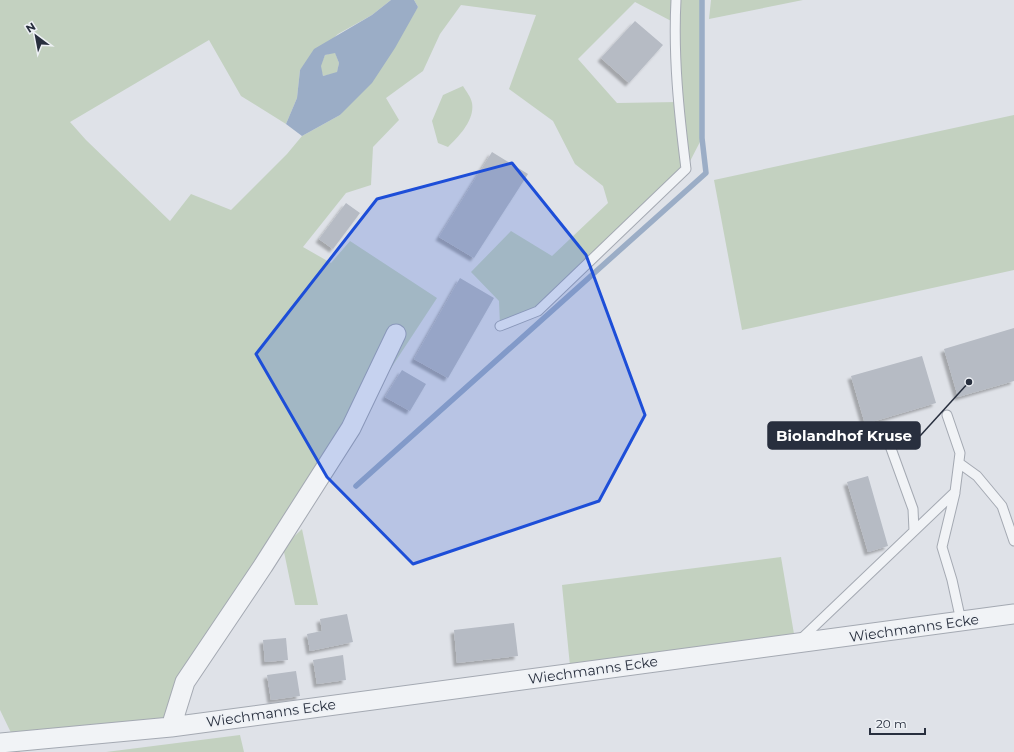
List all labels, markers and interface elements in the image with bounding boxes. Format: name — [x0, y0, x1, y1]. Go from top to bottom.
north arrow — [16, 16, 56, 56]
text: N — [23, 19, 38, 36]
callout: Biolandhof Kruse — [768, 422, 920, 449]
text: Biolandhof Kruse — [776, 426, 912, 445]
street label: Wiechmanns Ecke — [848, 610, 980, 646]
street label: Wiechmanns Ecke — [527, 652, 659, 688]
street label: Wiechmanns Ecke — [205, 695, 337, 731]
scale bar — [870, 710, 925, 736]
text: 20 m — [876, 716, 907, 731]

